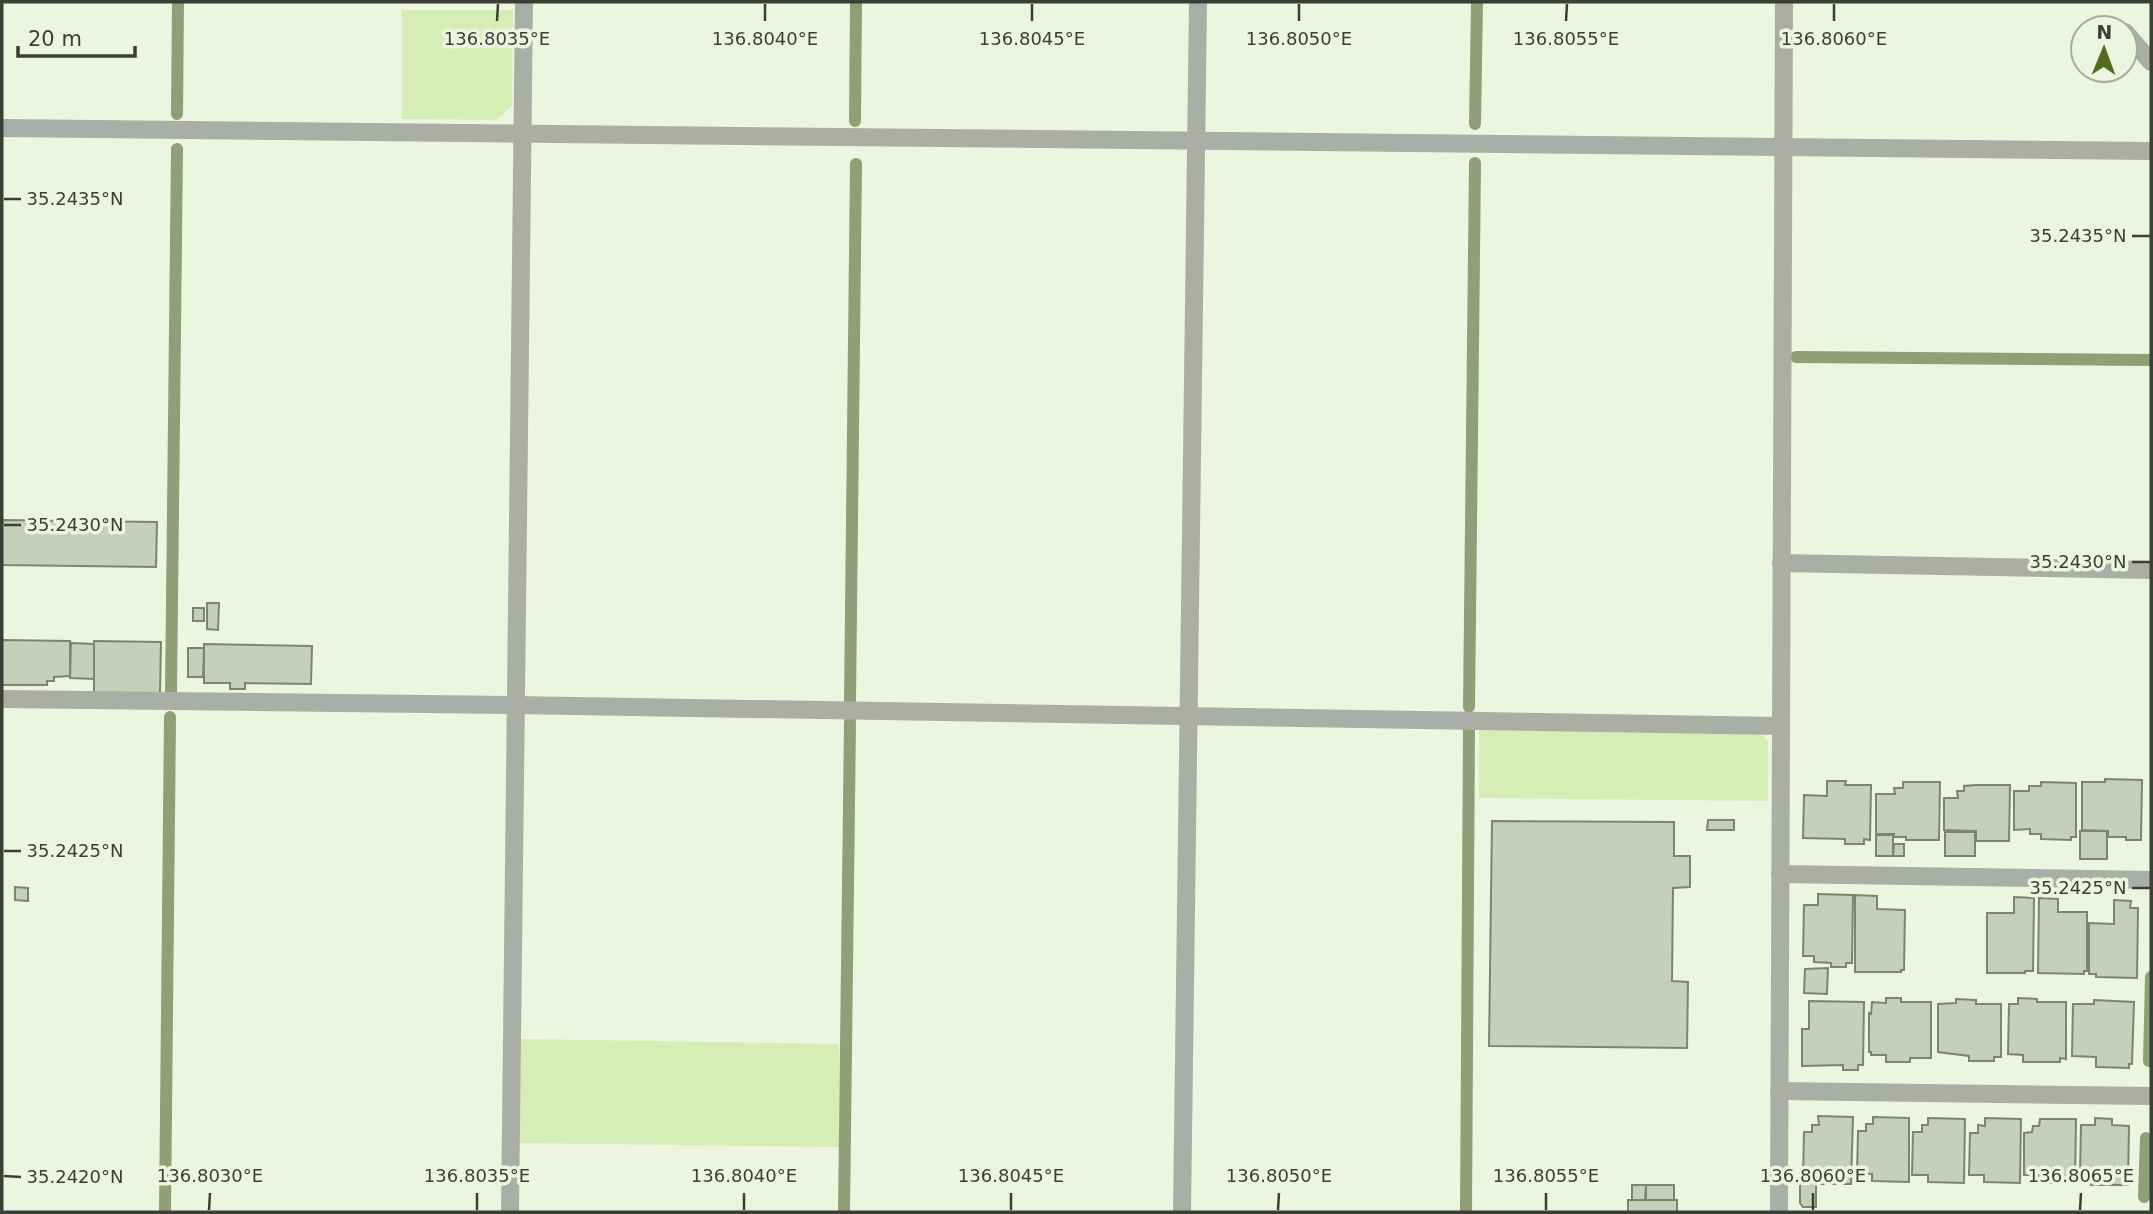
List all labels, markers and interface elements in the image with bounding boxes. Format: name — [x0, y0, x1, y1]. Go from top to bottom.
scale bar — [18, 14, 135, 58]
north arrow — [2069, 14, 2139, 84]
text: N — [2096, 21, 2112, 43]
text: 20 m — [28, 27, 82, 51]
text: 136.8035°E — [444, 28, 550, 49]
text: 136.8040°E — [712, 28, 818, 49]
text: 136.8045°E — [979, 28, 1085, 49]
text: 136.8050°E — [1246, 28, 1352, 49]
text: 136.8055°E — [1513, 28, 1619, 49]
text: 136.8060°E — [1781, 28, 1887, 49]
text: 35.2435°N — [27, 188, 123, 209]
text: 35.2435°N — [2030, 225, 2126, 246]
text: 35.2430°N — [27, 514, 123, 535]
text: 35.2430°N — [2030, 551, 2126, 572]
text: 35.2425°N — [27, 840, 123, 861]
text: 35.2425°N — [2030, 877, 2126, 898]
text: 136.8030°E — [157, 1165, 263, 1186]
text: 136.8035°E — [424, 1165, 530, 1186]
text: 136.8040°E — [691, 1165, 797, 1186]
text: 136.8045°E — [958, 1165, 1064, 1186]
text: 136.8050°E — [1226, 1165, 1332, 1186]
text: 136.8055°E — [1493, 1165, 1599, 1186]
text: 136.8060°E — [1760, 1165, 1866, 1186]
text: 136.8065°E — [2028, 1165, 2134, 1186]
text: 35.2420°N — [27, 1166, 123, 1187]

